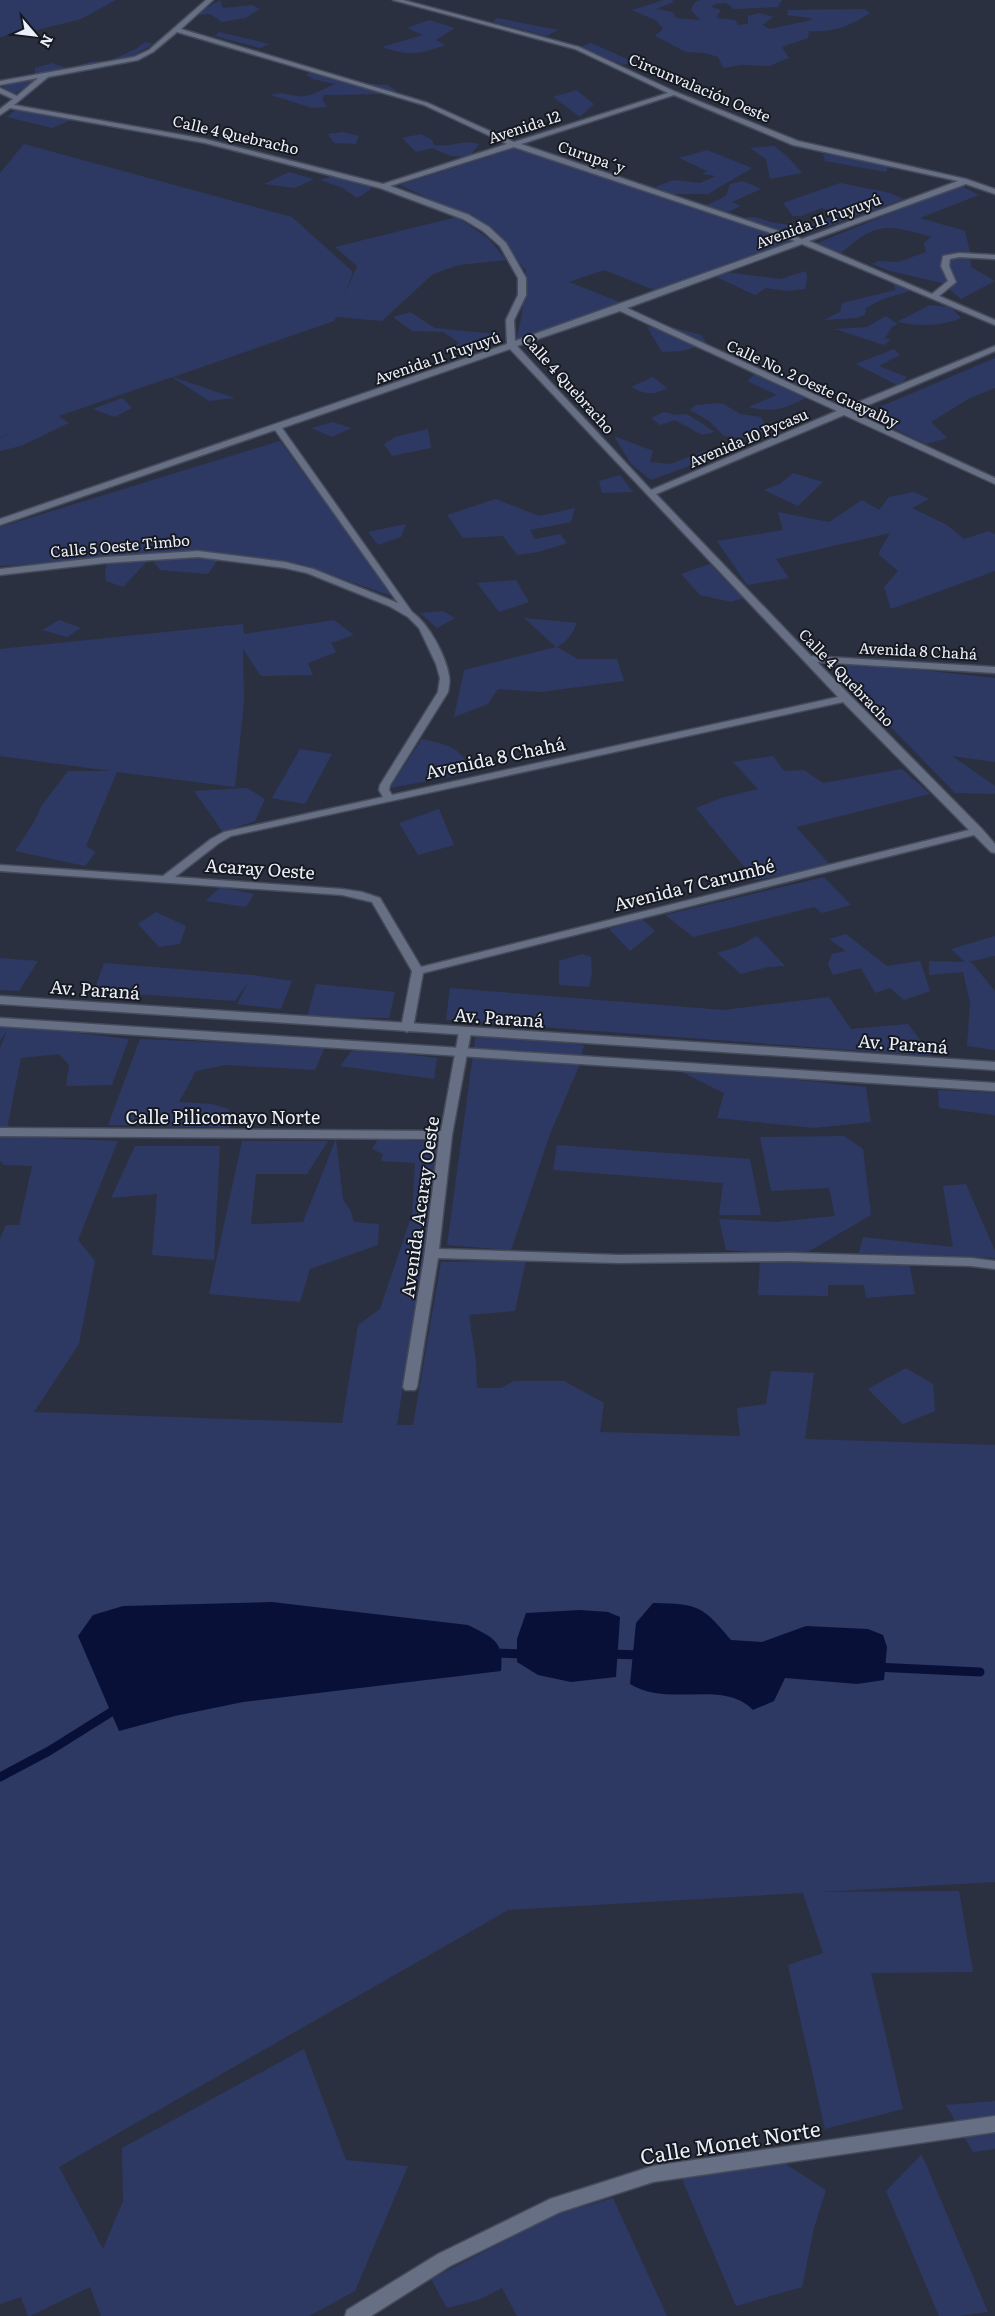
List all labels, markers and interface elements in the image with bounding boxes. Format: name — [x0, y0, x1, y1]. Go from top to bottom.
north arrow — [10, 10, 60, 60]
text: N — [36, 32, 59, 52]
street label: Circunvalación Oeste — [626, 47, 775, 127]
street label: Avenida 12 — [485, 103, 563, 148]
street label: Calle 4 Quebracho — [171, 108, 301, 160]
street label: Curupa´y — [555, 134, 629, 178]
street label: Avenida 11 Tuyuyú — [752, 186, 884, 253]
street label: Avenida 11 Tuyuyú — [371, 324, 504, 389]
street label: Calle 4 Quebracho — [517, 327, 621, 439]
street label: Calle No. 2 Oeste Guayalby — [723, 333, 903, 433]
street label: Avenida 10 Pycasu — [685, 401, 812, 473]
street label: Calle 5 Oeste Timbo — [49, 527, 191, 563]
street label: Calle 4 Quebracho — [794, 623, 900, 731]
street label: Avenida 8 Chahá — [858, 635, 979, 665]
street label: Avenida 8 Chahá — [423, 729, 568, 785]
street label: Acaray Oeste — [204, 851, 316, 885]
street label: Avenida 7 Carumbé — [611, 851, 777, 917]
street label: Av. Paraná — [49, 972, 141, 1006]
street label: Av. Paraná — [453, 1000, 545, 1034]
street label: Av. Paraná — [857, 1026, 949, 1060]
street label: Calle Pilicomayo Norte — [126, 1103, 320, 1130]
street label: Avenida Acaray Oeste — [393, 1114, 445, 1300]
street label: Calle Monet Norte — [638, 2111, 823, 2171]

